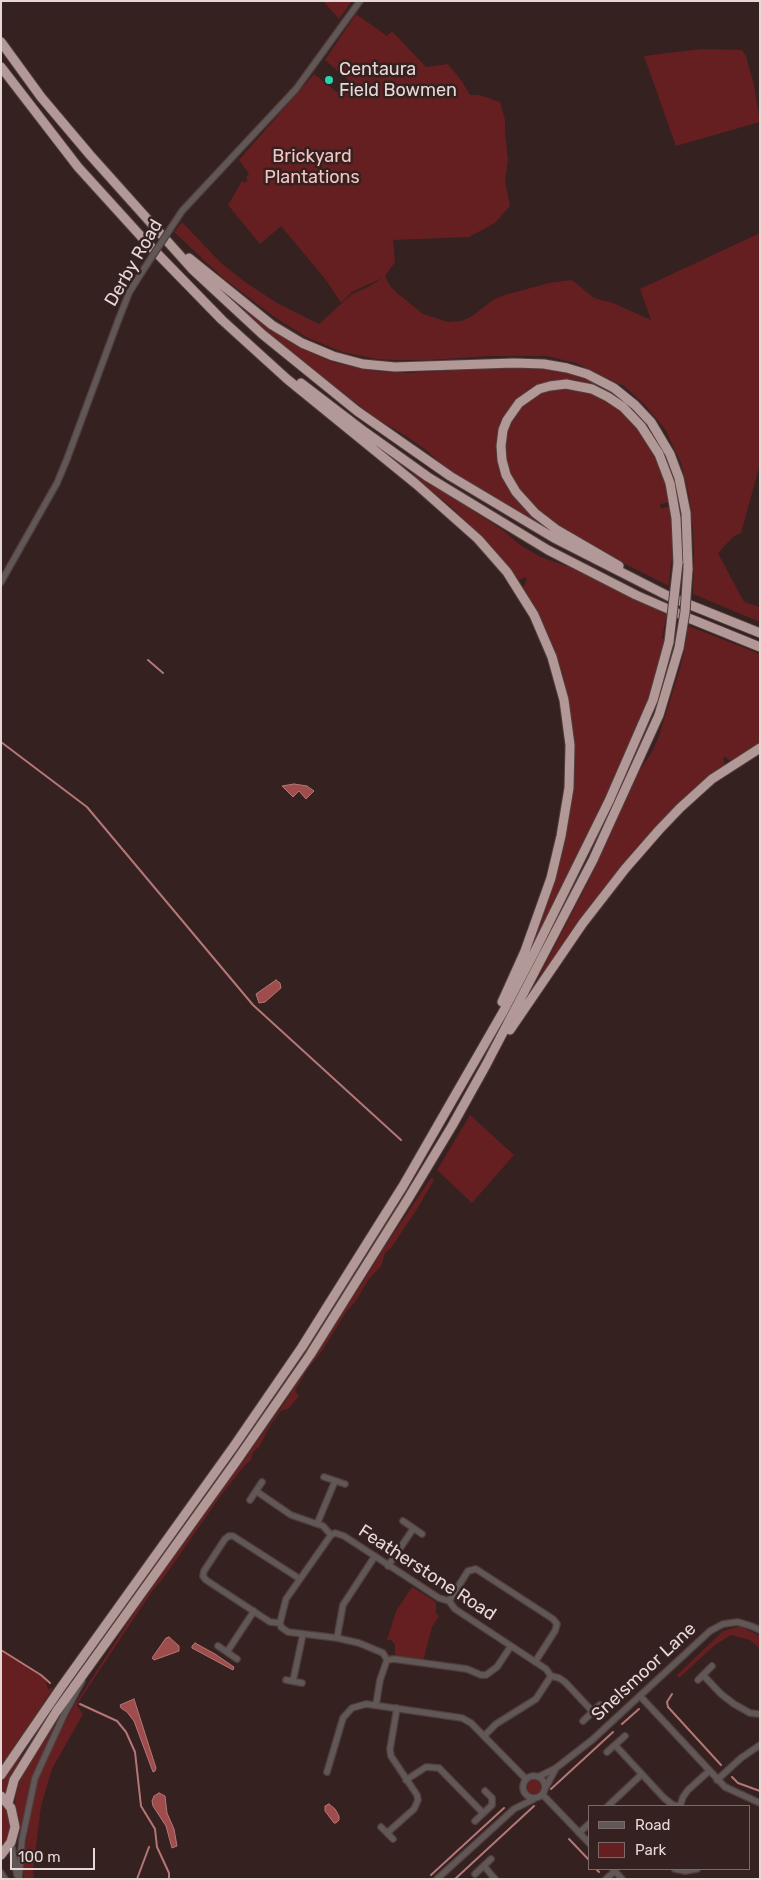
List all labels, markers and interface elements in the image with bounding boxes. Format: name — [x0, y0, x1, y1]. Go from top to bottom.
place label: Centaura Field Bowmen — [339, 59, 457, 102]
marker: Centaura Field Bowmen — [323, 74, 335, 86]
park label: Brickyard Plantations — [264, 146, 360, 188]
street label: Derby Road — [100, 216, 168, 310]
street label: Featherstone Road — [354, 1520, 500, 1626]
street label: Snelsmoor Lane — [587, 1618, 701, 1726]
legend — [588, 1805, 751, 1870]
text: Road — [635, 1816, 671, 1834]
scale bar — [12, 1838, 98, 1870]
text: Park — [635, 1841, 666, 1859]
text: 100 m — [18, 1848, 60, 1866]

